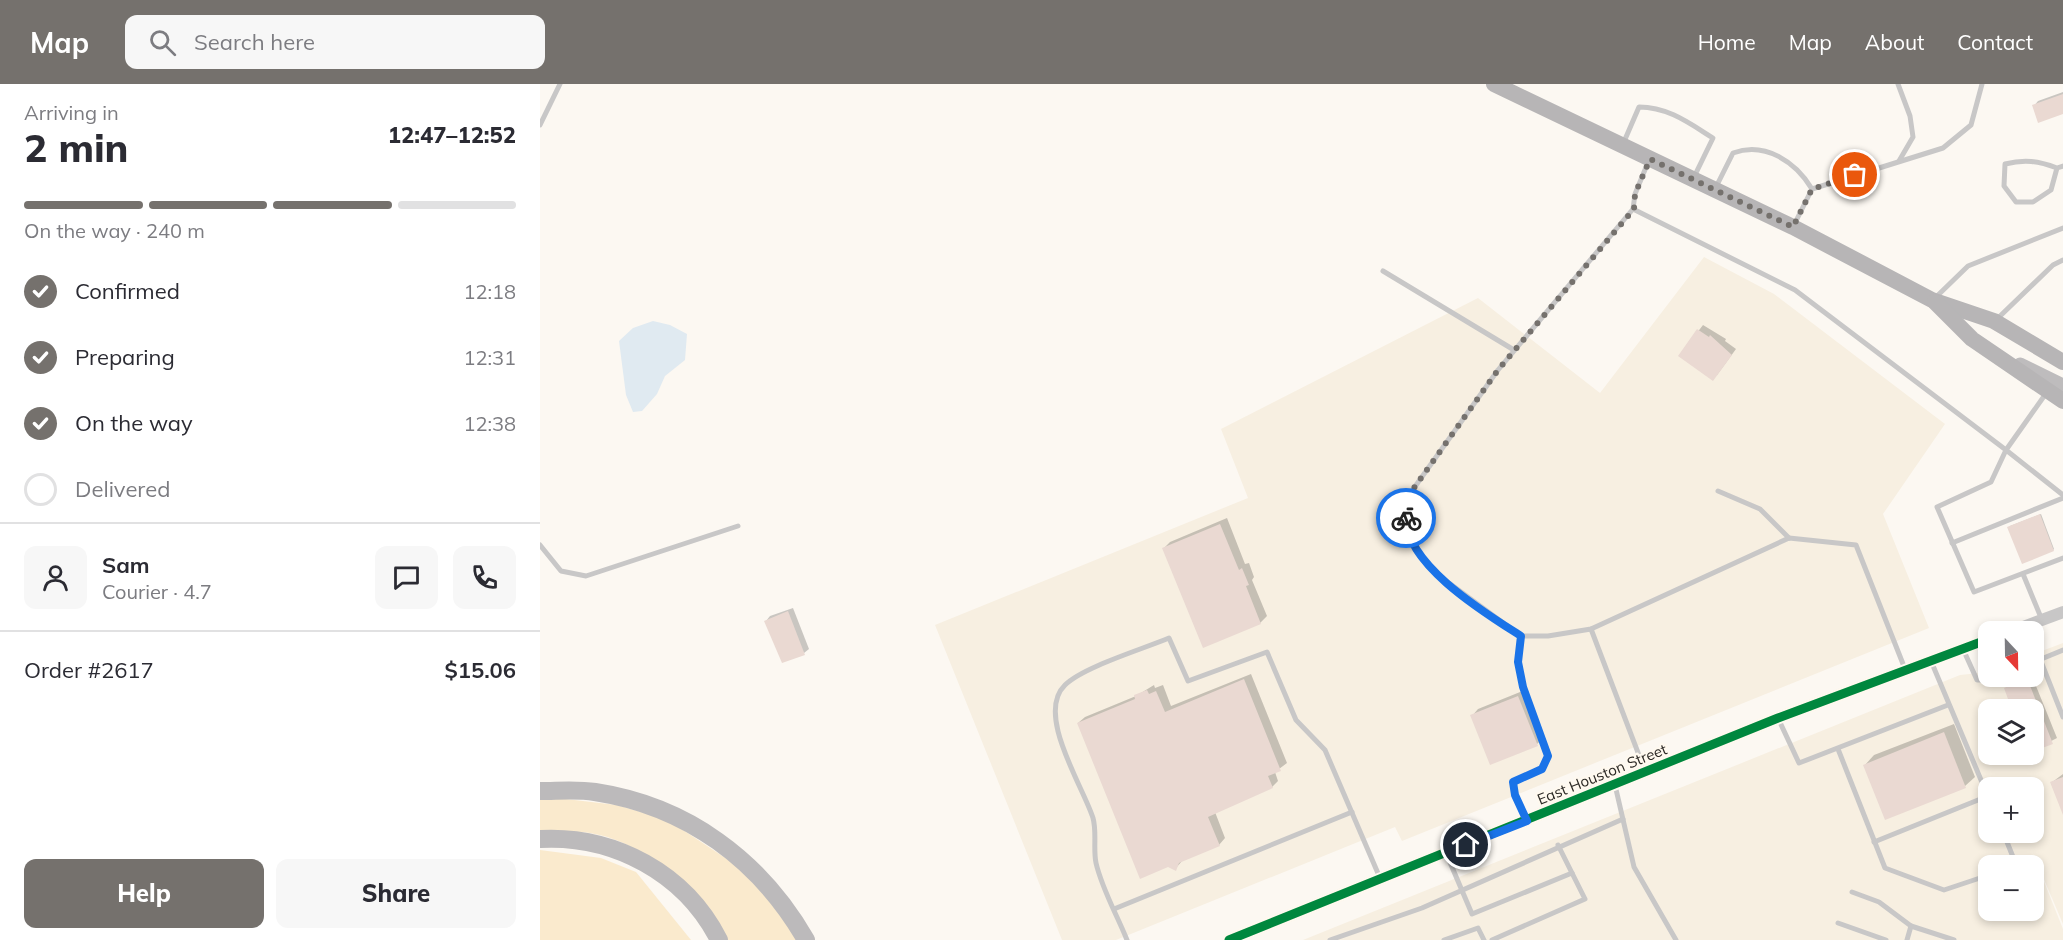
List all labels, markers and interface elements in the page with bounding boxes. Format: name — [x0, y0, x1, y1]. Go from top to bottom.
search box — [125, 15, 545, 69]
text: Map — [30, 25, 89, 60]
icon: search — [146, 26, 179, 59]
text: Search here — [194, 28, 315, 56]
text: Home — [1698, 29, 1756, 55]
text: Map — [1789, 29, 1832, 55]
text: About — [1865, 29, 1924, 55]
text: Contact — [1957, 29, 2033, 55]
text: Arriving in — [24, 100, 119, 125]
text: 12:47–12:52 — [388, 121, 516, 149]
text: 2 min — [24, 123, 129, 172]
pin — [1829, 149, 1880, 200]
icon: bag — [1838, 158, 1871, 191]
text: On the way · 240 m — [24, 218, 205, 243]
icon: check — [24, 275, 57, 308]
text: Confirmed — [75, 277, 180, 305]
text: 12:18 — [463, 279, 516, 304]
icon: check — [24, 341, 57, 374]
text: Preparing — [75, 343, 175, 371]
text: 12:31 — [463, 345, 516, 370]
icon: check — [24, 407, 57, 440]
text: On the way — [75, 409, 193, 437]
text: 12:38 — [463, 411, 516, 436]
text: Delivered — [75, 475, 170, 503]
courier — [1376, 488, 1436, 548]
icon: bike — [1390, 502, 1423, 535]
button: person — [24, 546, 87, 609]
button: chat — [375, 546, 438, 609]
button: phone — [453, 546, 516, 609]
text: Sam — [102, 551, 150, 579]
text: Courier · 4.7 — [102, 579, 212, 604]
north arrow — [1978, 621, 2044, 687]
map controls — [1978, 621, 2044, 921]
text: Order #2617 — [24, 656, 154, 684]
text: $15.06 — [445, 656, 516, 684]
button: layers — [1978, 699, 2044, 765]
street label: East Houston Street — [1534, 739, 1670, 809]
button: + — [1978, 777, 2044, 843]
pin — [1440, 819, 1491, 870]
icon: home — [1449, 828, 1482, 861]
button: − — [1978, 855, 2044, 921]
button: Help — [24, 859, 264, 928]
button: Share — [276, 859, 516, 928]

